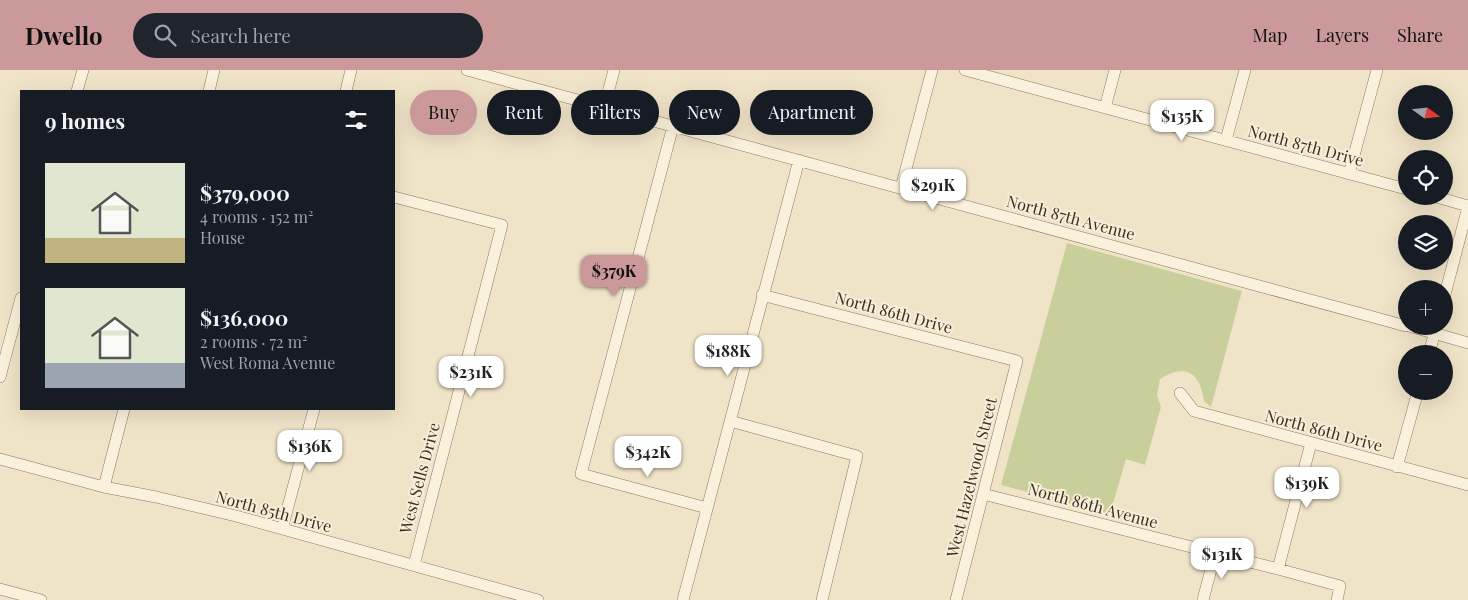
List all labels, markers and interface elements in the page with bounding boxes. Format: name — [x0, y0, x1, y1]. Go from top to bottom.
search box — [133, 13, 483, 58]
text: Dwello — [25, 19, 103, 51]
icon: search — [151, 21, 179, 49]
text: Search here — [191, 22, 291, 48]
text: Map — [1252, 23, 1287, 47]
text: Layers — [1315, 23, 1369, 47]
text: Share — [1397, 23, 1443, 47]
north arrow — [1398, 85, 1452, 140]
map controls — [1398, 85, 1453, 400]
chip: Buy — [410, 90, 477, 135]
chip: Rent — [487, 90, 561, 135]
chip: Filters — [571, 90, 659, 135]
chip: New — [669, 90, 740, 135]
chip: Apartment — [750, 90, 873, 135]
pin: $135K — [1147, 100, 1217, 142]
text: $135K — [1161, 105, 1203, 126]
text: 9 homes — [45, 106, 125, 134]
icon: filters — [342, 106, 370, 134]
street label: North 87th Drive — [1246, 119, 1366, 171]
button: locate — [1398, 150, 1453, 205]
pin: $291K — [898, 168, 968, 211]
text: $291K — [911, 174, 955, 195]
text: $379,000 — [200, 178, 290, 206]
icon: home — [85, 183, 145, 243]
street label: North 87th Avenue — [1004, 190, 1138, 244]
text: 4 rooms · 152 m² — [200, 206, 313, 227]
button: layers — [1398, 215, 1453, 270]
text: House — [200, 227, 245, 248]
pin: $379K — [579, 254, 649, 297]
text: $379K — [592, 260, 636, 281]
button: + — [1398, 280, 1453, 335]
street label: North 86th Drive — [833, 286, 955, 338]
text: $136,000 — [200, 303, 288, 331]
icon: home — [85, 308, 145, 368]
text: 2 rooms · 72 m² — [200, 331, 307, 352]
pin: $188K — [693, 334, 763, 377]
text: $188K — [706, 340, 750, 361]
button: − — [1398, 345, 1453, 400]
text: West Roma Avenue — [200, 352, 335, 373]
pin: $231K — [436, 356, 506, 398]
text: $231K — [450, 361, 492, 382]
street label: West Hazelwood Street — [941, 394, 1001, 560]
street label: North 86th Drive — [1263, 404, 1385, 456]
street label: West Sells Drive — [394, 420, 444, 537]
pin: $136K — [275, 430, 345, 472]
text: $136K — [288, 435, 332, 456]
pin: $342K — [613, 436, 683, 478]
text: $342K — [625, 441, 671, 462]
pin: $139K — [1272, 466, 1342, 509]
text: $139K — [1285, 472, 1329, 493]
street label: North 86th Avenue — [1026, 478, 1160, 532]
street label: North 85th Drive — [214, 485, 334, 537]
pin: $131K — [1187, 538, 1257, 580]
text: $131K — [1202, 543, 1242, 564]

